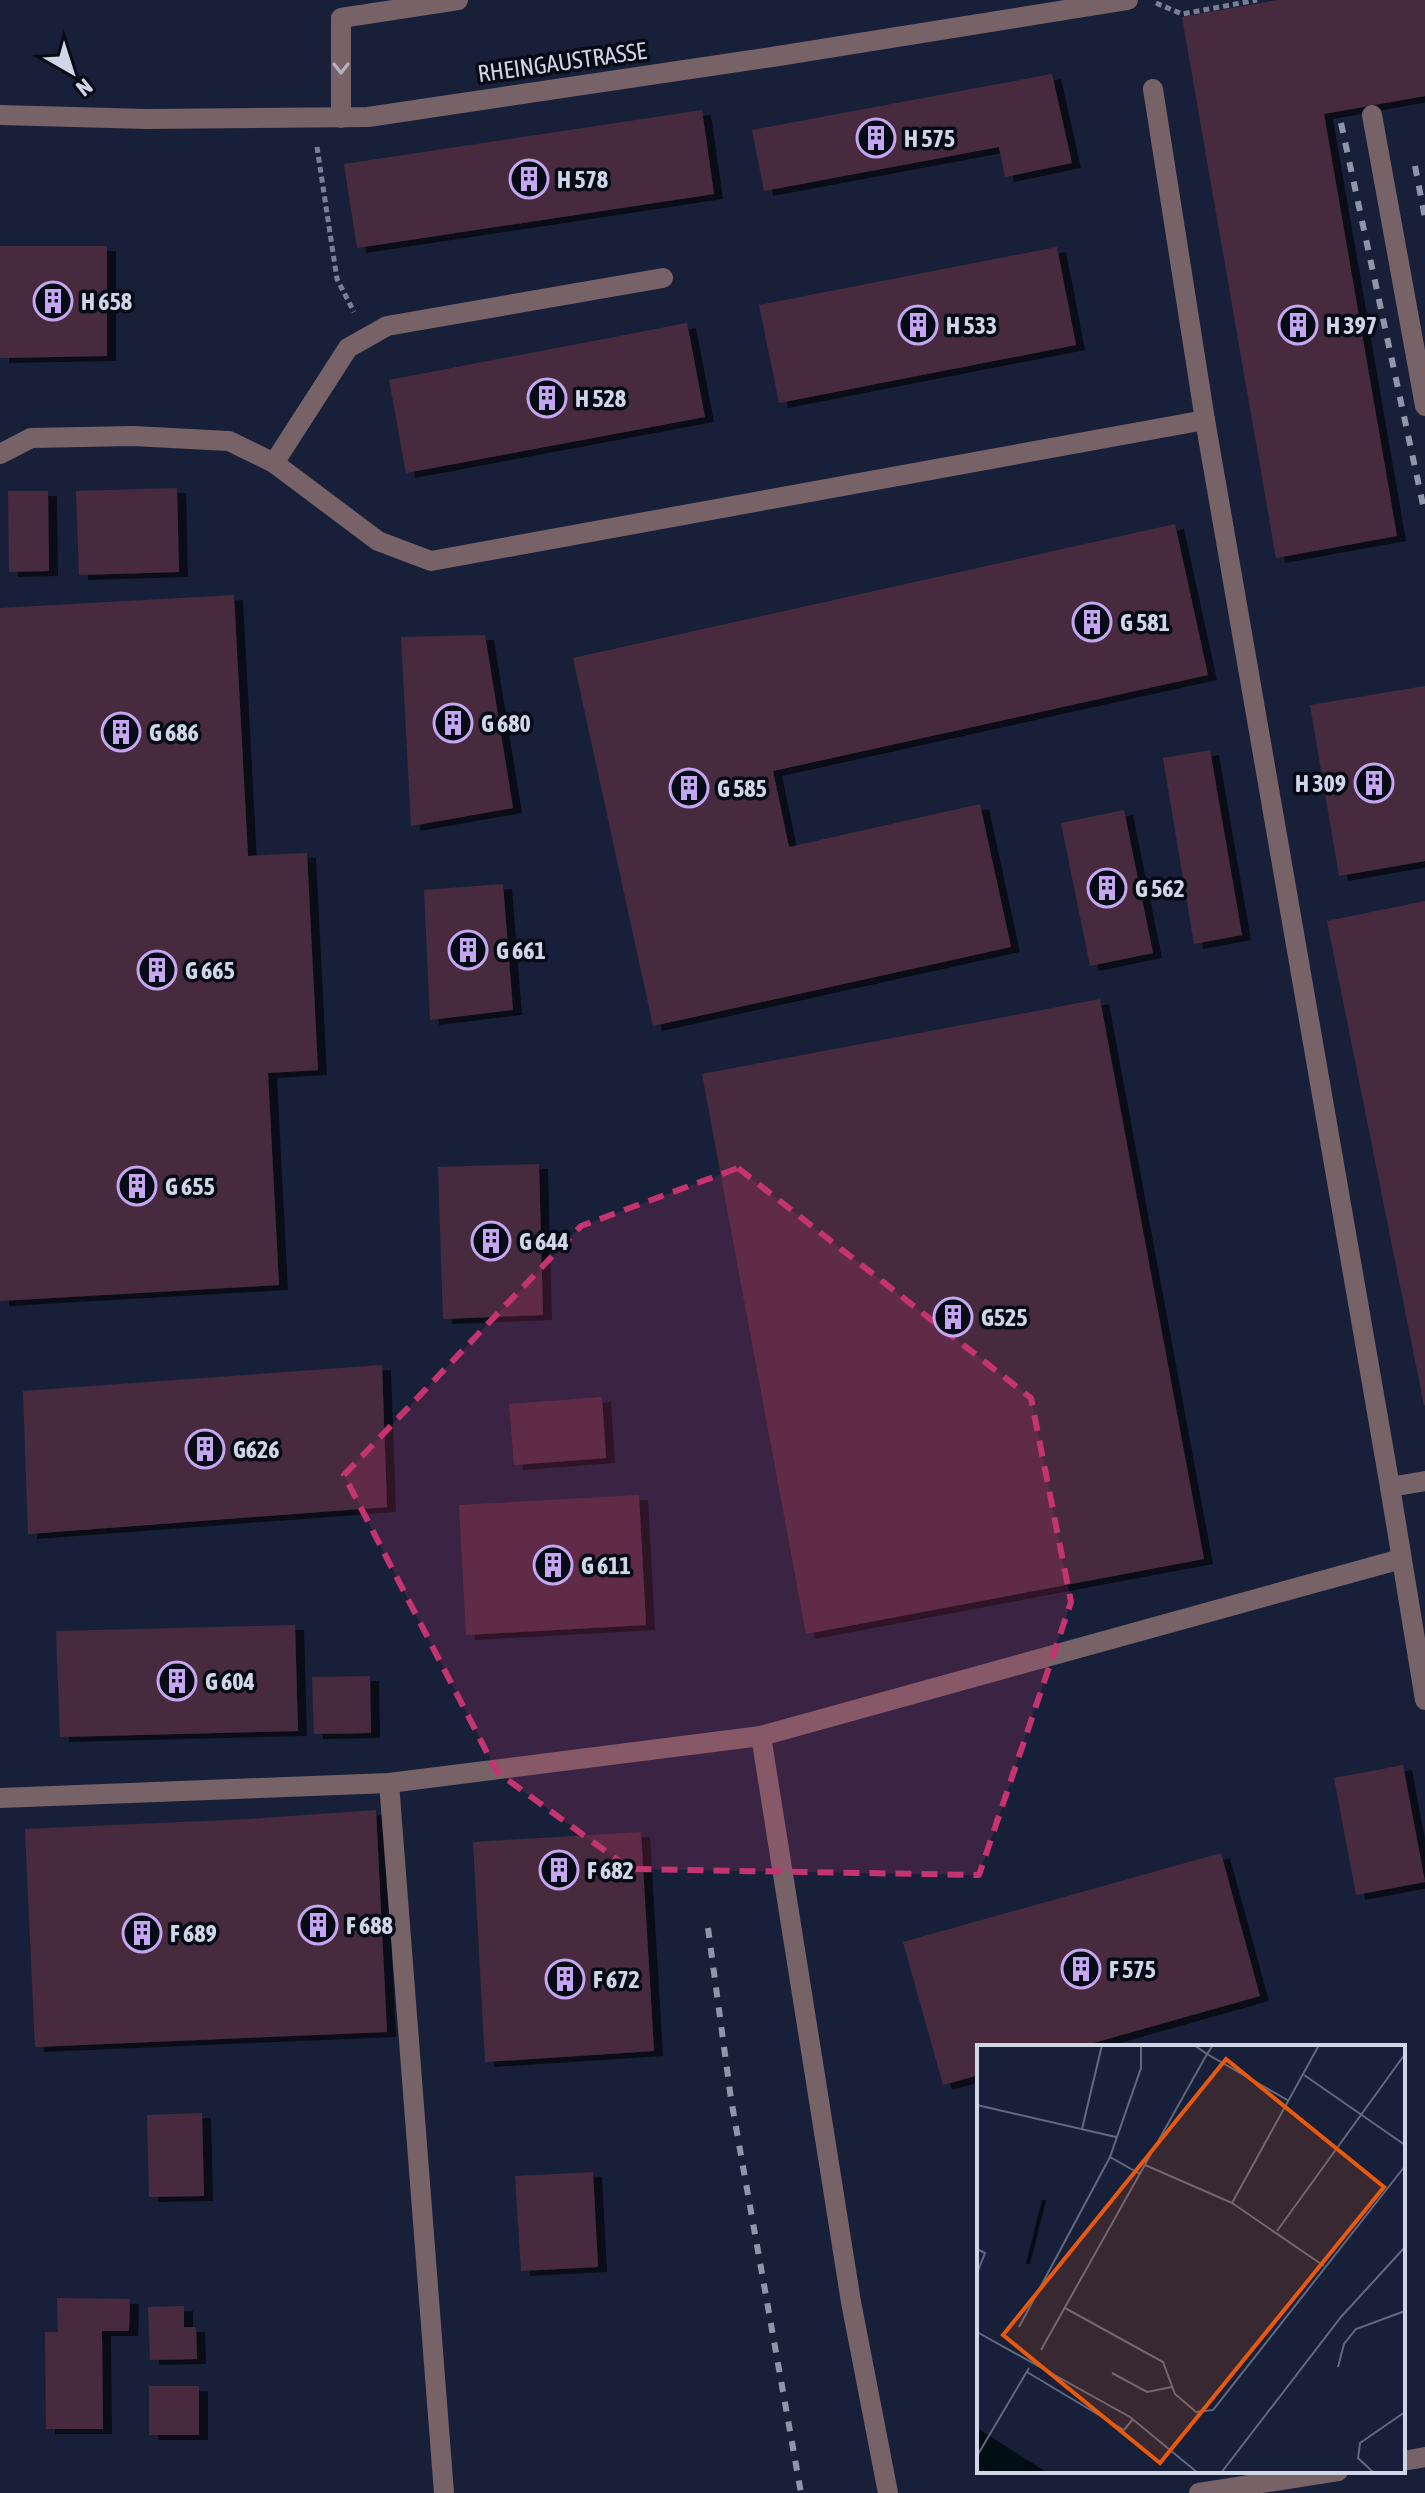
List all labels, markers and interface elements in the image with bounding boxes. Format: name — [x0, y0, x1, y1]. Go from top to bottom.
north arrow — [32, 32, 112, 112]
street label: RHEINGAUSTRASSE — [476, 37, 648, 87]
one-way arrow — [332, 62, 350, 75]
text: N — [71, 73, 98, 102]
building icon: H 575 — [855, 117, 897, 159]
place label: H 575 — [904, 125, 955, 152]
building icon: H 578 — [508, 158, 550, 200]
place label: H 578 — [557, 166, 608, 193]
building icon: H 658 — [32, 280, 74, 322]
place label: H 658 — [81, 288, 132, 315]
building icon: H 533 — [897, 304, 939, 346]
building icon: H 397 — [1277, 304, 1319, 346]
place label: H 533 — [946, 312, 997, 339]
place label: H 397 — [1326, 312, 1377, 339]
building icon: H 528 — [526, 377, 568, 419]
place label: H 528 — [575, 385, 626, 412]
building icon: G 581 — [1071, 601, 1113, 643]
place label: G 581 — [1120, 609, 1170, 636]
building icon: G 680 — [432, 702, 474, 744]
place label: G 680 — [481, 710, 531, 737]
building icon: G 686 — [100, 711, 142, 753]
place label: G 686 — [149, 719, 199, 746]
building icon: H 309 — [1353, 762, 1395, 804]
building icon: G 585 — [668, 767, 710, 809]
place label: H 309 — [1295, 770, 1346, 797]
place label: G 585 — [717, 775, 767, 802]
building icon: G 562 — [1086, 867, 1128, 909]
place label: G 562 — [1135, 875, 1185, 902]
building icon: G 661 — [447, 929, 489, 971]
place label: G 661 — [496, 937, 546, 964]
building icon: G 665 — [136, 949, 178, 991]
place label: G 665 — [185, 957, 235, 984]
building icon: G 655 — [116, 1165, 158, 1207]
place label: G 655 — [165, 1173, 215, 1200]
building icon: G 644 — [470, 1220, 512, 1262]
place label: G 644 — [519, 1228, 569, 1255]
building icon: G525 — [932, 1296, 974, 1338]
place label: G525 — [981, 1304, 1028, 1331]
building icon: G626 — [184, 1428, 226, 1470]
place label: G626 — [233, 1436, 280, 1463]
building icon: G 611 — [532, 1544, 574, 1586]
place label: G 611 — [581, 1552, 631, 1579]
building icon: G 604 — [156, 1660, 198, 1702]
place label: G 604 — [205, 1668, 255, 1695]
building icon: F 682 — [538, 1849, 580, 1891]
place label: F 682 — [587, 1857, 634, 1884]
building icon: F 688 — [297, 1904, 339, 1946]
building icon: F 689 — [121, 1912, 163, 1954]
place label: F 688 — [346, 1912, 393, 1939]
place label: F 689 — [170, 1920, 217, 1947]
building icon: F 575 — [1060, 1948, 1102, 1990]
place label: F 575 — [1109, 1956, 1156, 1983]
building icon: F 672 — [544, 1958, 586, 2000]
place label: F 672 — [593, 1966, 640, 1993]
inset map — [977, 2045, 1405, 2473]

